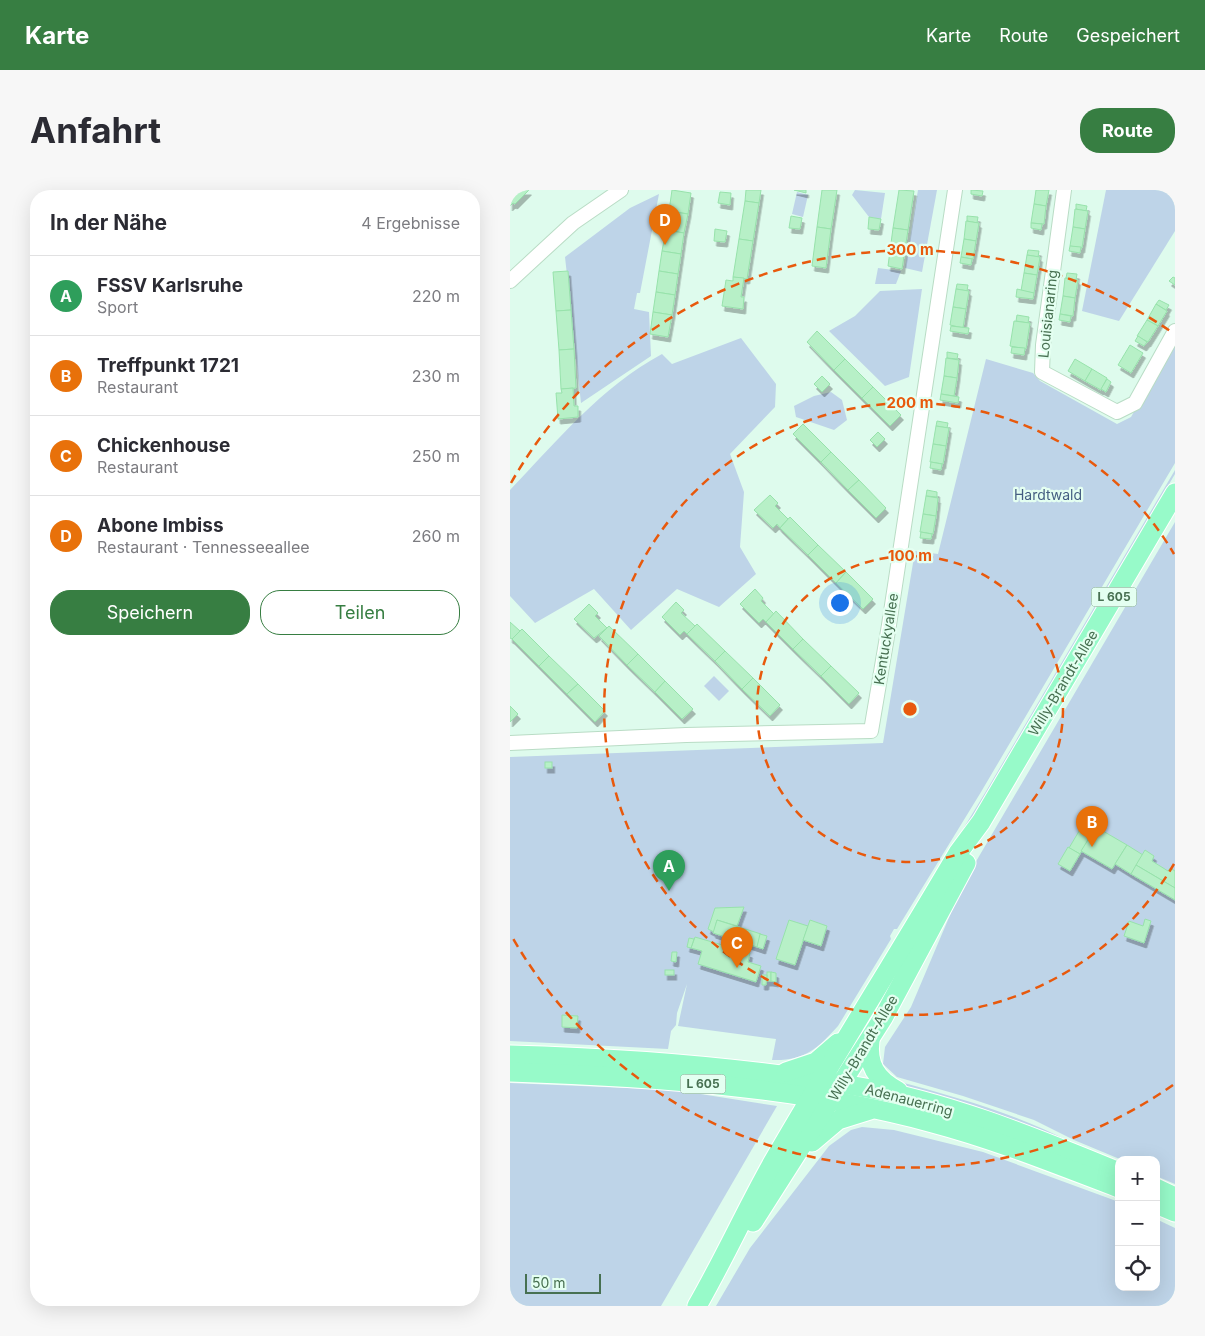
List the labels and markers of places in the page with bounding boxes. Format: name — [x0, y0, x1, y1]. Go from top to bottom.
pin: D — [649, 204, 681, 245]
centre of rings — [901, 700, 919, 718]
pin: B — [1076, 806, 1108, 847]
pin: A — [653, 850, 685, 891]
pin: C — [721, 927, 753, 968]

